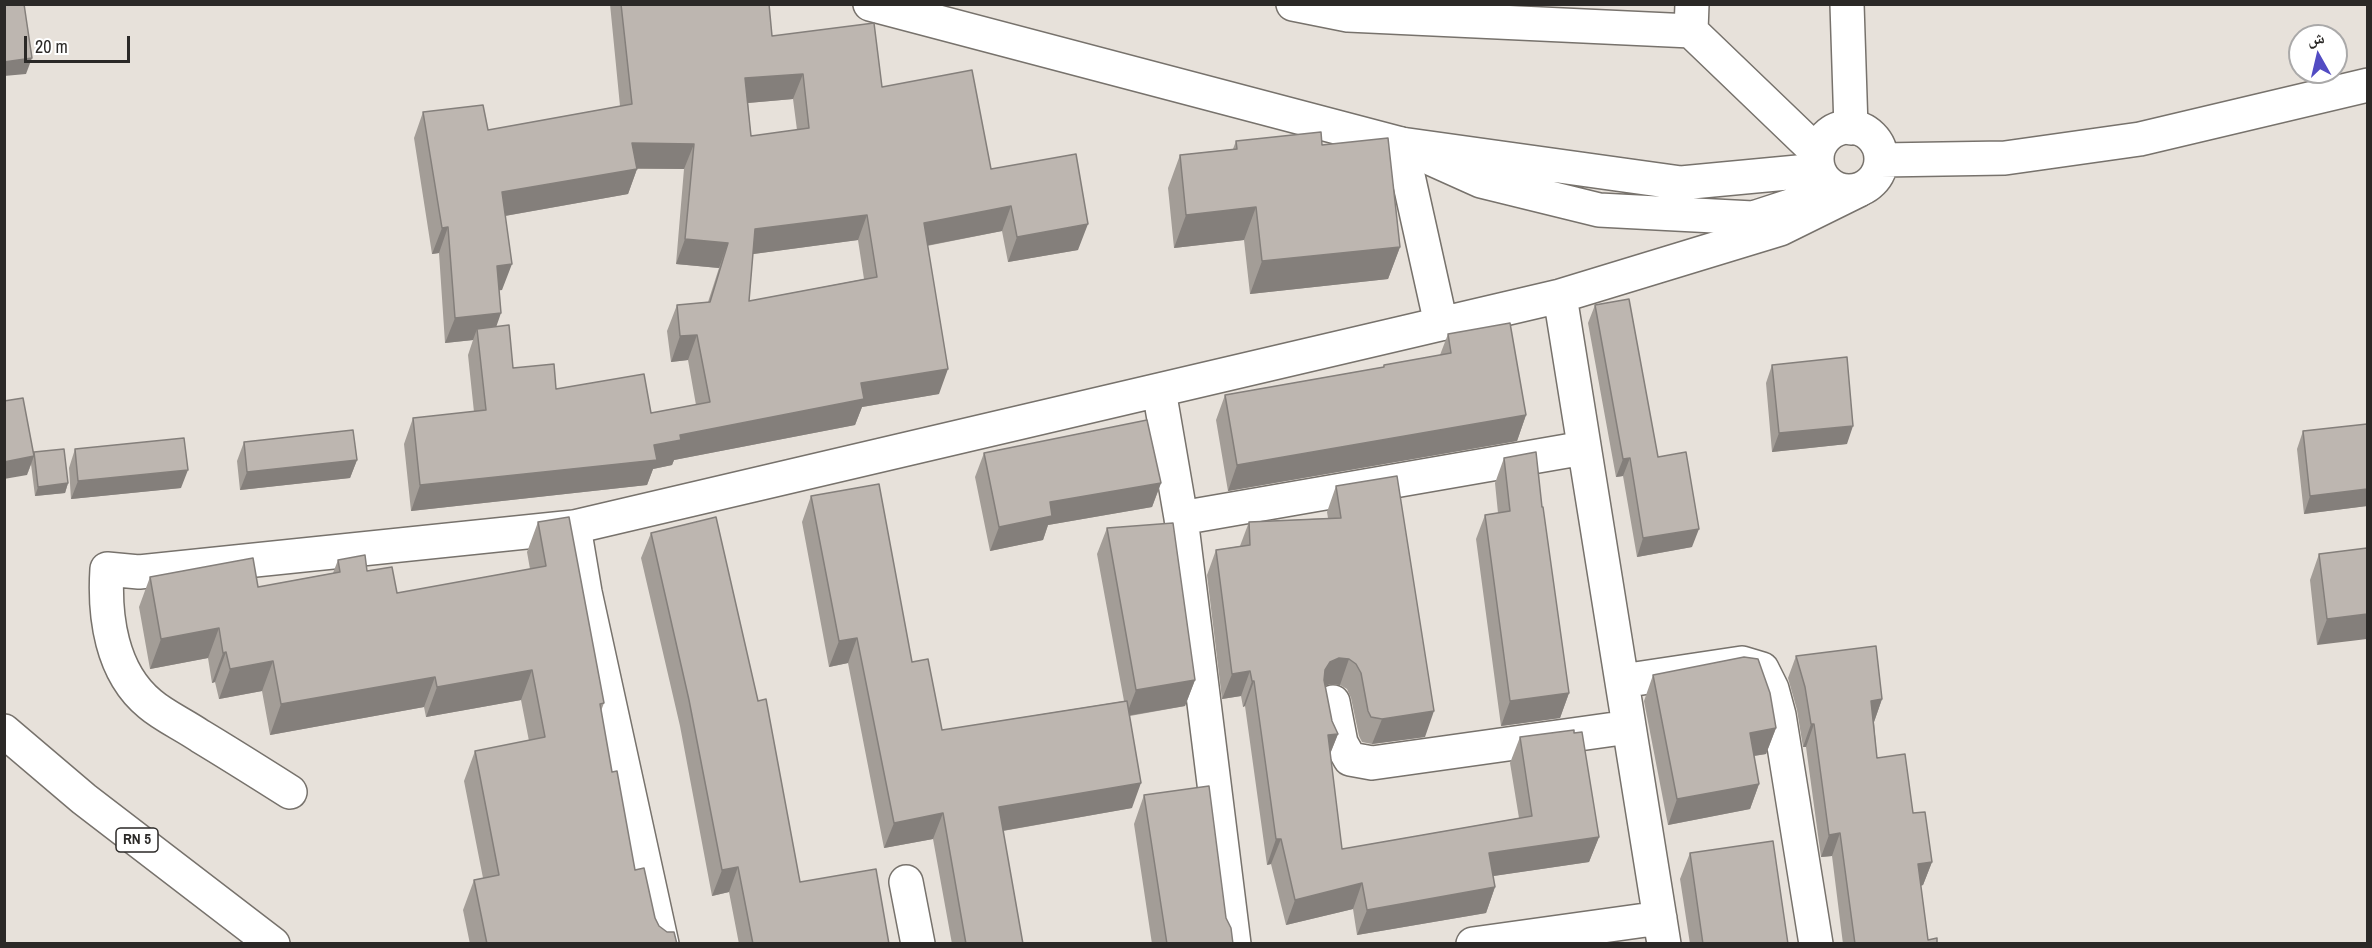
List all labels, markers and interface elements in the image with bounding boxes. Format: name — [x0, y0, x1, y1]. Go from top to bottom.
scale bar — [27, 24, 134, 62]
north arrow — [2288, 24, 2348, 84]
text: ش — [2306, 26, 2326, 50]
text: 20 m — [35, 34, 68, 59]
road number: RN 5 — [116, 828, 158, 852]

